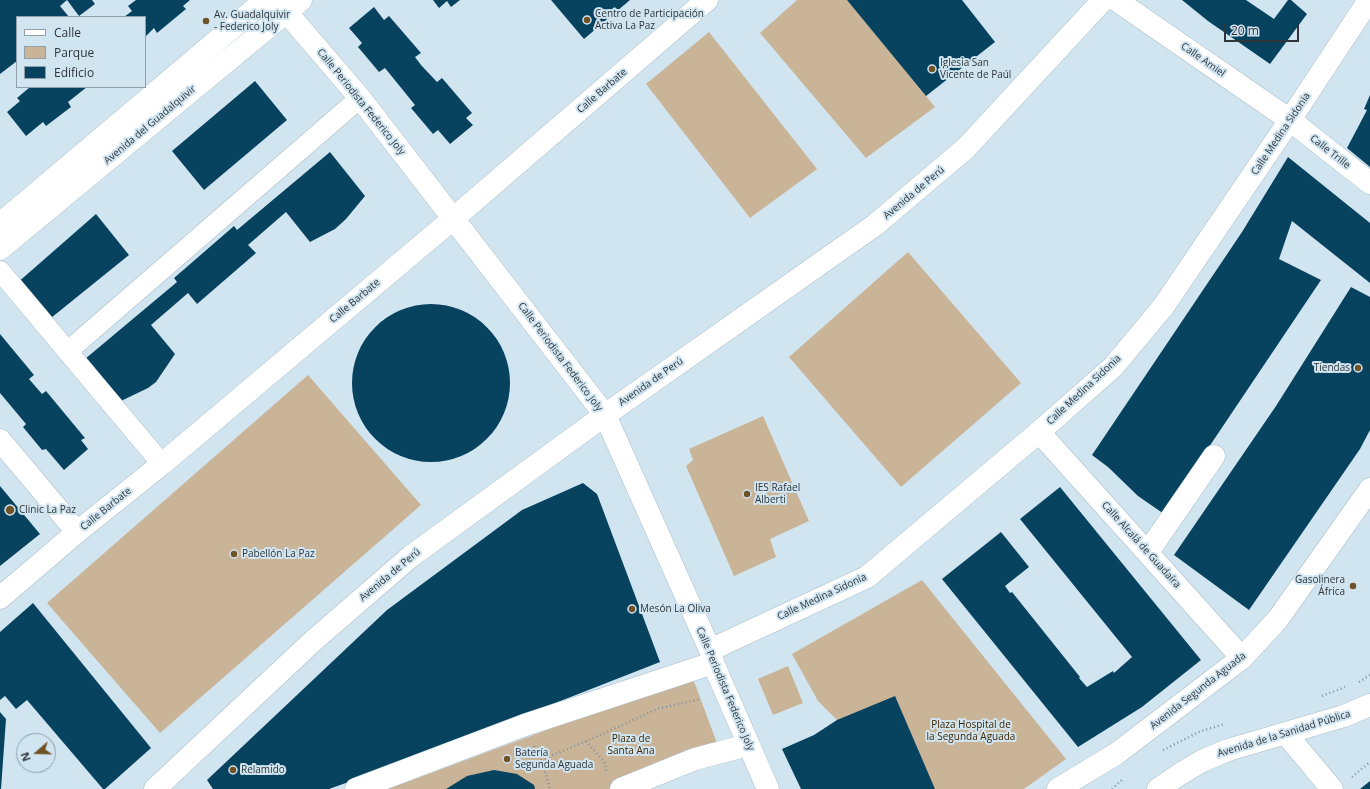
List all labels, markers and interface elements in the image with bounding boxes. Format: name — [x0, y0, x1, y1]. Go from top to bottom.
place label: Centro de Participación Activa La Paz — [595, 8, 704, 32]
place label: Av. Guadalquivir - Federico Joly — [214, 9, 290, 32]
marker: Centro de Participación Activa La Paz — [582, 15, 592, 25]
legend — [16, 16, 146, 88]
marker: Av. Guadalquivir - Federico Joly — [201, 16, 211, 26]
scale bar — [1226, 16, 1301, 42]
text: 20 m — [1231, 22, 1259, 39]
text: Calle — [54, 24, 81, 41]
street label: Calle Amiel — [1179, 40, 1227, 80]
text: Parque — [54, 44, 94, 61]
street label: Calle Periodista Federico Joly — [314, 46, 408, 158]
place label: Iglesia San Vicente de Paúl — [940, 57, 1011, 80]
text: Edificio — [54, 64, 94, 81]
marker: Iglesia San Vicente de Paúl — [927, 64, 937, 74]
street label: Calle Barbate — [575, 66, 629, 116]
street label: Avenida del Guadalquivir — [102, 83, 198, 167]
street label: Calle Medina Sidonia — [1249, 90, 1313, 178]
street label: Calle Trille — [1307, 133, 1353, 171]
street label: Avenida de Perú — [881, 164, 947, 222]
street label: Calle Barbate — [327, 276, 383, 326]
street label: Calle Periodista Federico Joly — [515, 300, 605, 414]
street label: Calle Medina Sidonia — [1044, 353, 1124, 427]
street label: Avenida de Perú — [616, 355, 686, 409]
place label: Tiendas — [1314, 362, 1350, 374]
marker: Tiendas — [1353, 363, 1363, 373]
place label: IES Rafael Alberti — [755, 482, 800, 506]
street label: Calle Barbate — [78, 485, 134, 533]
marker: IES Rafael Alberti — [742, 489, 752, 499]
street label: Calle Alcalá de Guadaíra — [1099, 499, 1183, 591]
marker: Clinic La Paz — [4, 504, 16, 516]
place label: Clinic La Paz — [19, 504, 76, 516]
street label: Avenida de Perú — [357, 546, 423, 604]
place label: Pabellón La Paz — [242, 548, 315, 560]
marker: Pabellón La Paz — [229, 549, 239, 559]
street label: Calle Medina Sidonia — [776, 571, 868, 623]
place label: Gasolinera África — [1295, 574, 1345, 598]
marker: Gasolinera África — [1348, 581, 1358, 591]
place label: Mesón La Oliva — [640, 603, 711, 615]
marker: Mesón La Oliva — [627, 604, 637, 614]
street label: Calle Periodista Federico Joly — [693, 625, 757, 753]
street label: Avenida Segunda Aguada — [1148, 650, 1248, 732]
street label: Avenida de la Sanidad Pública — [1216, 708, 1352, 760]
park label: Plaza Hospital de la Segunda Aguada — [927, 719, 1015, 742]
north arrow — [16, 733, 56, 773]
park label: Plaza de Santa Ana — [608, 733, 654, 756]
place label: Batería Segunda Aguada — [515, 747, 593, 770]
text: N — [17, 750, 34, 764]
marker: Batería Segunda Aguada — [502, 754, 512, 764]
place label: Relamido — [241, 764, 285, 776]
marker: Relamido — [228, 765, 238, 775]

